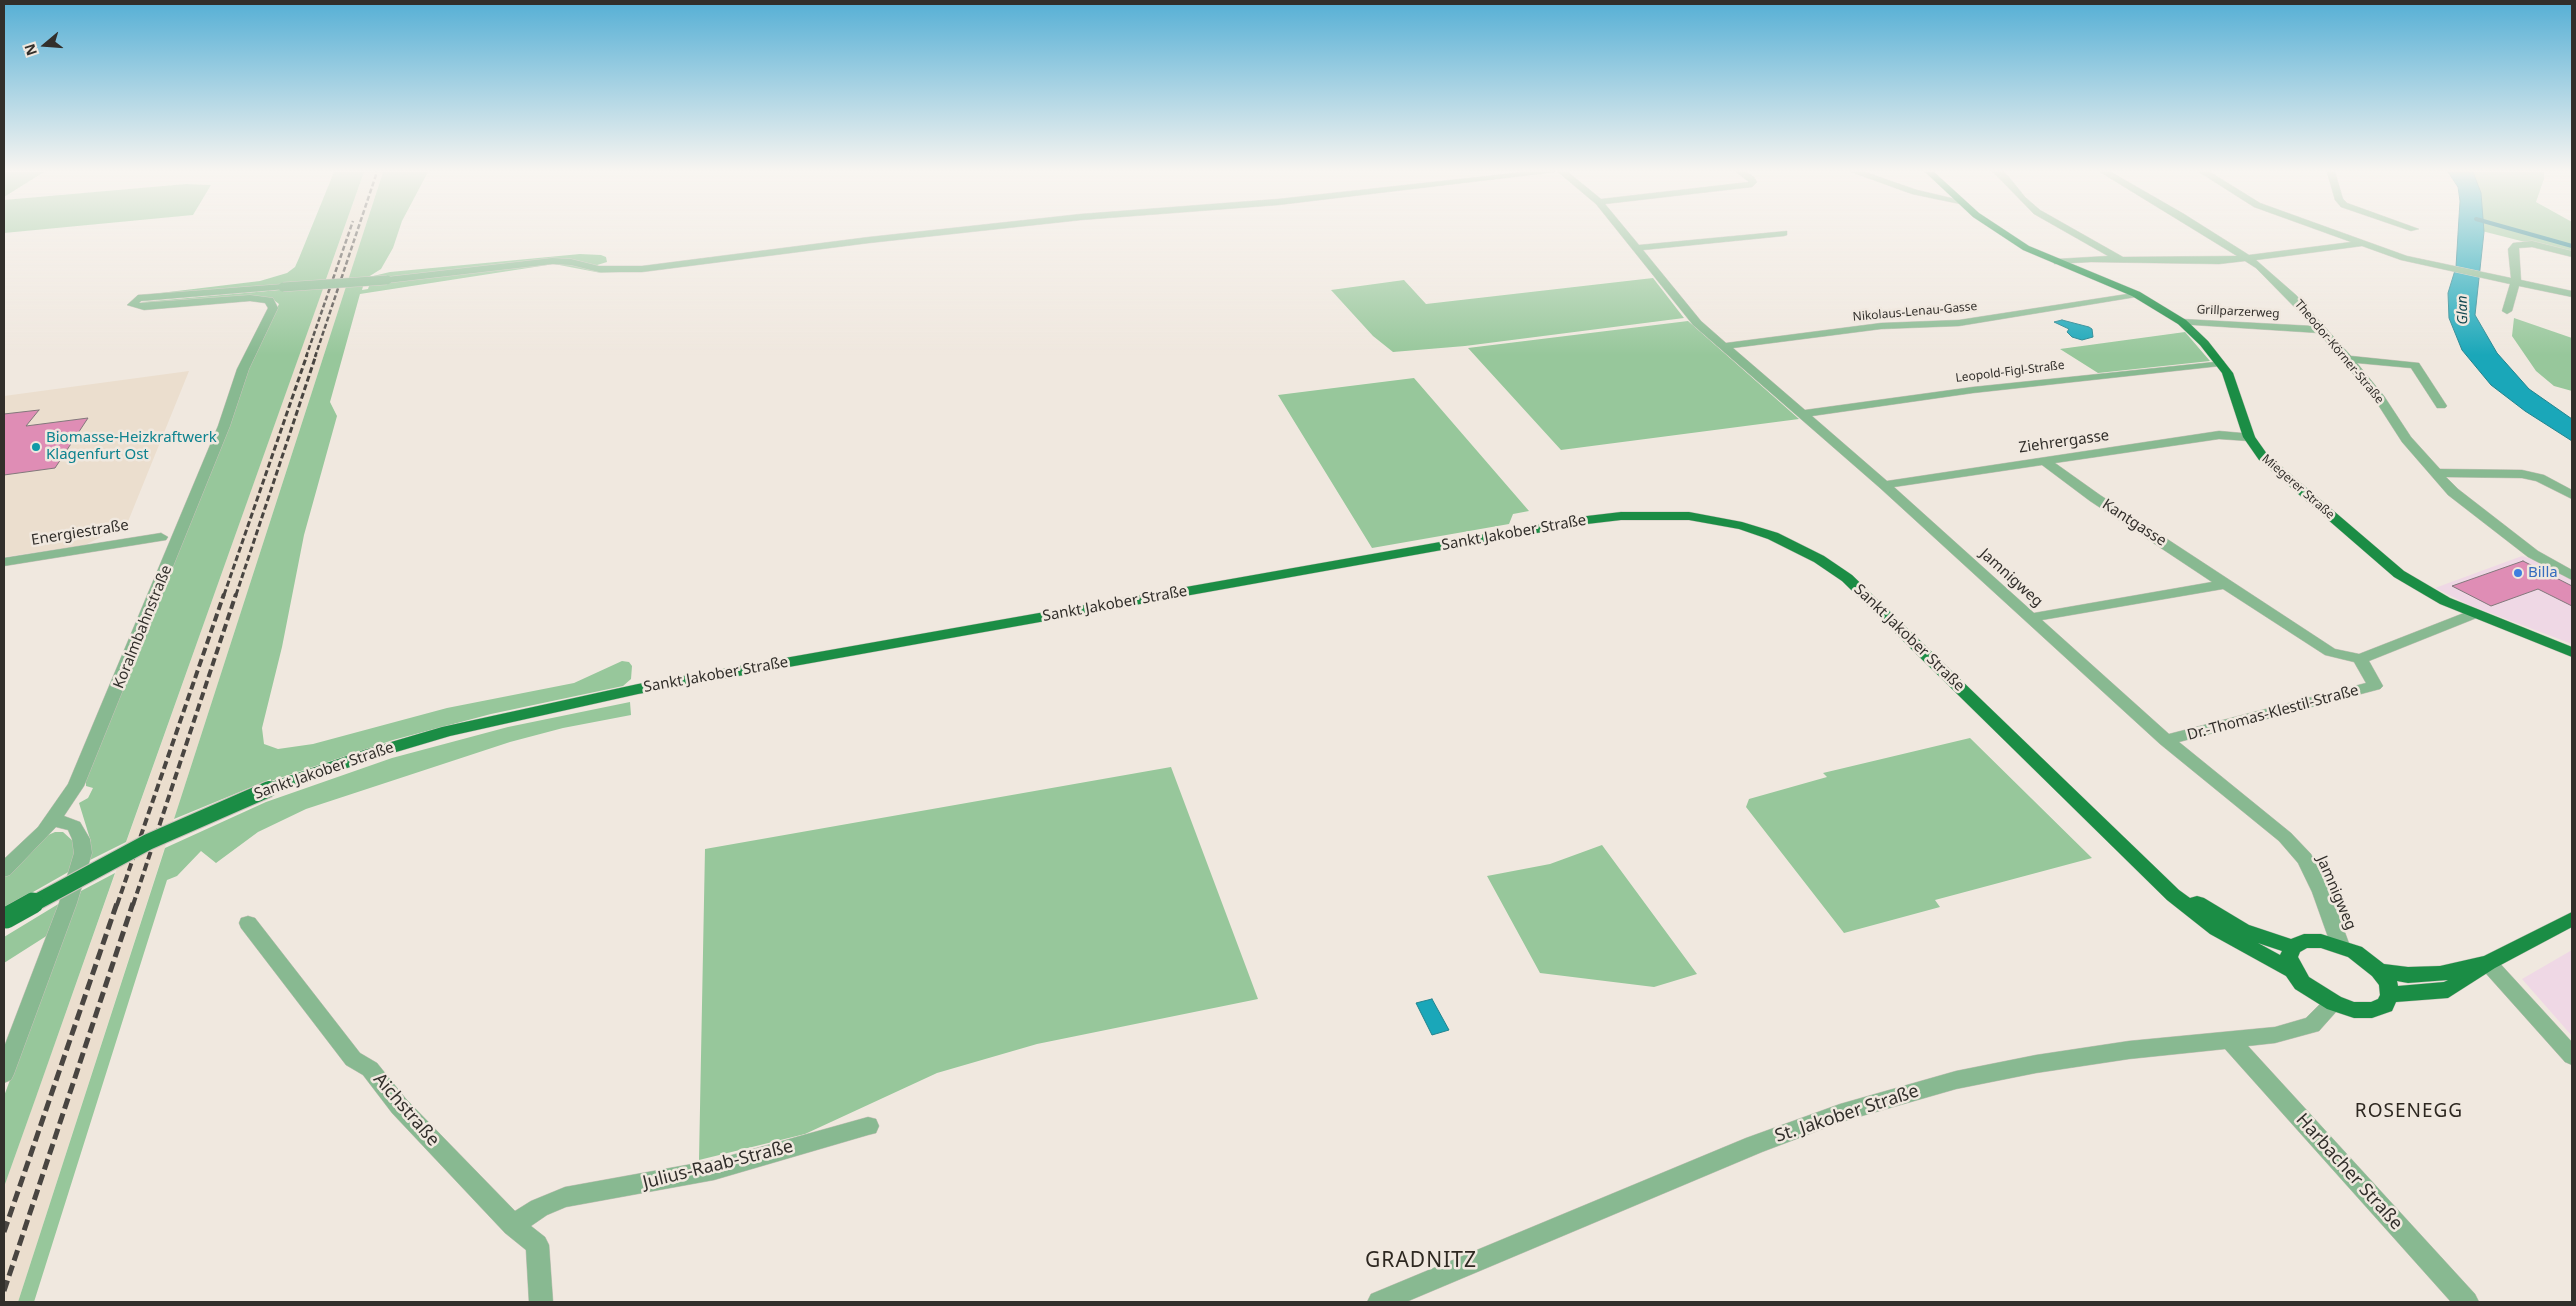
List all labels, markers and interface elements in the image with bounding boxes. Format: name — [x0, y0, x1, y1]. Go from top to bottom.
north arrow — [20, 20, 70, 70]
text: N — [19, 41, 41, 58]
water label: Glan — [2454, 295, 2472, 325]
street label: Theodor-Körner-Straße — [2291, 297, 2387, 407]
street label: Nikolaus-Lenau-Gasse — [1852, 299, 1978, 325]
street label: Grillparzerweg — [2196, 303, 2280, 321]
street label: Leopold-Figl-Straße — [1955, 358, 2065, 386]
street label: Ziehrergasse — [2018, 427, 2110, 457]
place label: Biomasse-Heizkraftwerk Klagenfurt Ost — [46, 429, 217, 464]
marker: Biomasse-Heizkraftwerk Klagenfurt Ost — [30, 441, 42, 453]
street label: Miegerer Straße — [2259, 452, 2337, 522]
street label: Kantgasse — [2099, 496, 2169, 550]
street label: Sankt Jakober Straße — [1440, 511, 1588, 555]
street label: Energiestraße — [30, 516, 130, 550]
street label: Jamnigweg — [1976, 545, 2046, 611]
street label: Koralmbahnstraße — [110, 563, 176, 691]
place label: Billa — [2528, 564, 2558, 582]
marker: Billa — [2512, 567, 2524, 579]
street label: Sankt Jakober Straße — [1850, 581, 1968, 695]
street label: Sankt Jakober Straße — [1041, 582, 1189, 626]
street label: Sankt Jakober Straße — [642, 653, 790, 697]
street label: Dr.-Thomas-Klestil-Straße — [2185, 681, 2361, 745]
street label: Sankt Jakober Straße — [252, 739, 396, 803]
street label: Jamnigweg — [2312, 853, 2360, 933]
street label: Aichstraße — [368, 1069, 444, 1151]
street label: St. Jakober Straße — [1772, 1081, 1922, 1147]
district label: ROSENEGG — [2354, 1101, 2464, 1123]
street label: Harbacher Straße — [2291, 1109, 2407, 1235]
street label: Julius-Raab-Straße — [641, 1136, 795, 1194]
district label: GRADNITZ — [1364, 1248, 1478, 1274]

